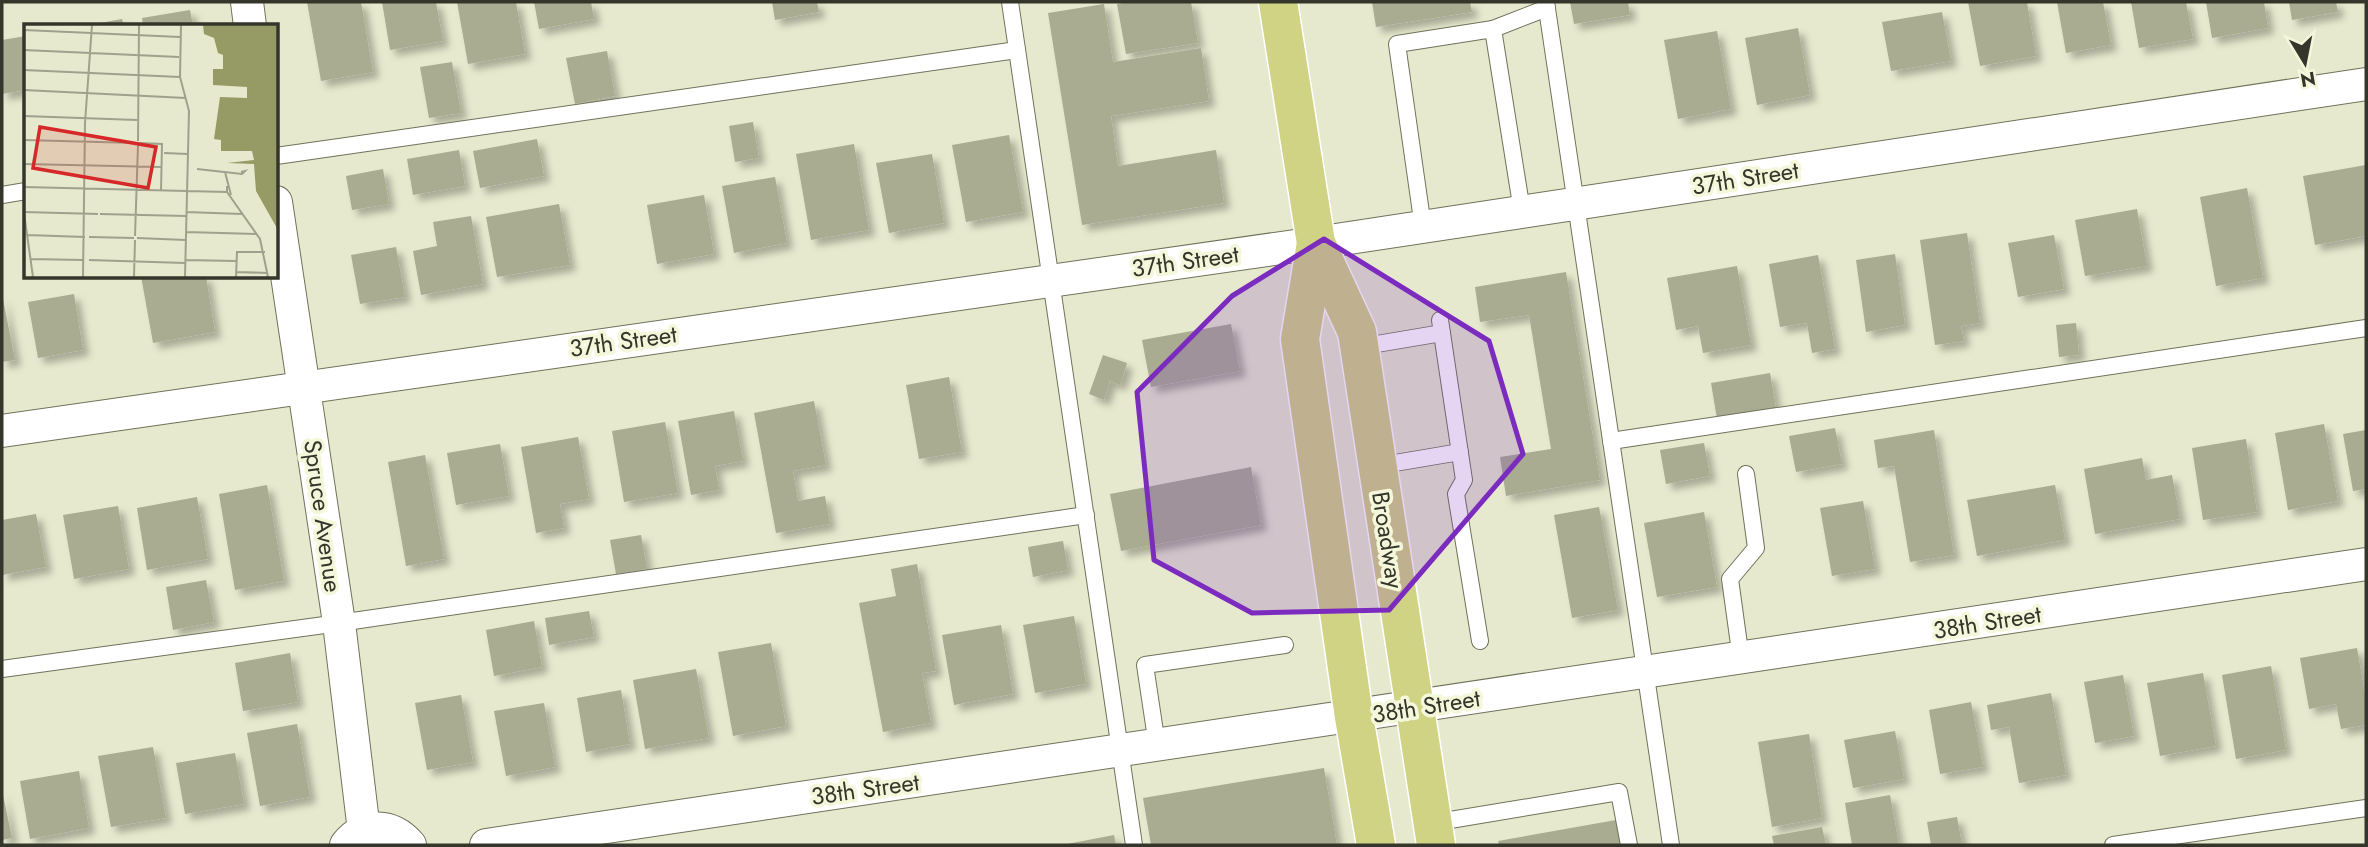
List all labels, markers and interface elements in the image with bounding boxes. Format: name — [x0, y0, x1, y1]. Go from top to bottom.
inset map — [24, 24, 278, 278]
north arrow — [2270, 28, 2340, 98]
text: N — [2298, 65, 2318, 94]
street label: 37th Street — [1689, 152, 1801, 204]
street label: 37th Street — [1129, 236, 1241, 286]
street label: 37th Street — [567, 316, 679, 366]
street label: Spruce Avenue — [295, 438, 351, 594]
street label: Broadway — [1363, 489, 1413, 592]
street label: 38th Street — [1930, 596, 2044, 648]
street label: 38th Street — [1369, 680, 1483, 732]
street label: 38th Street — [809, 764, 922, 814]

